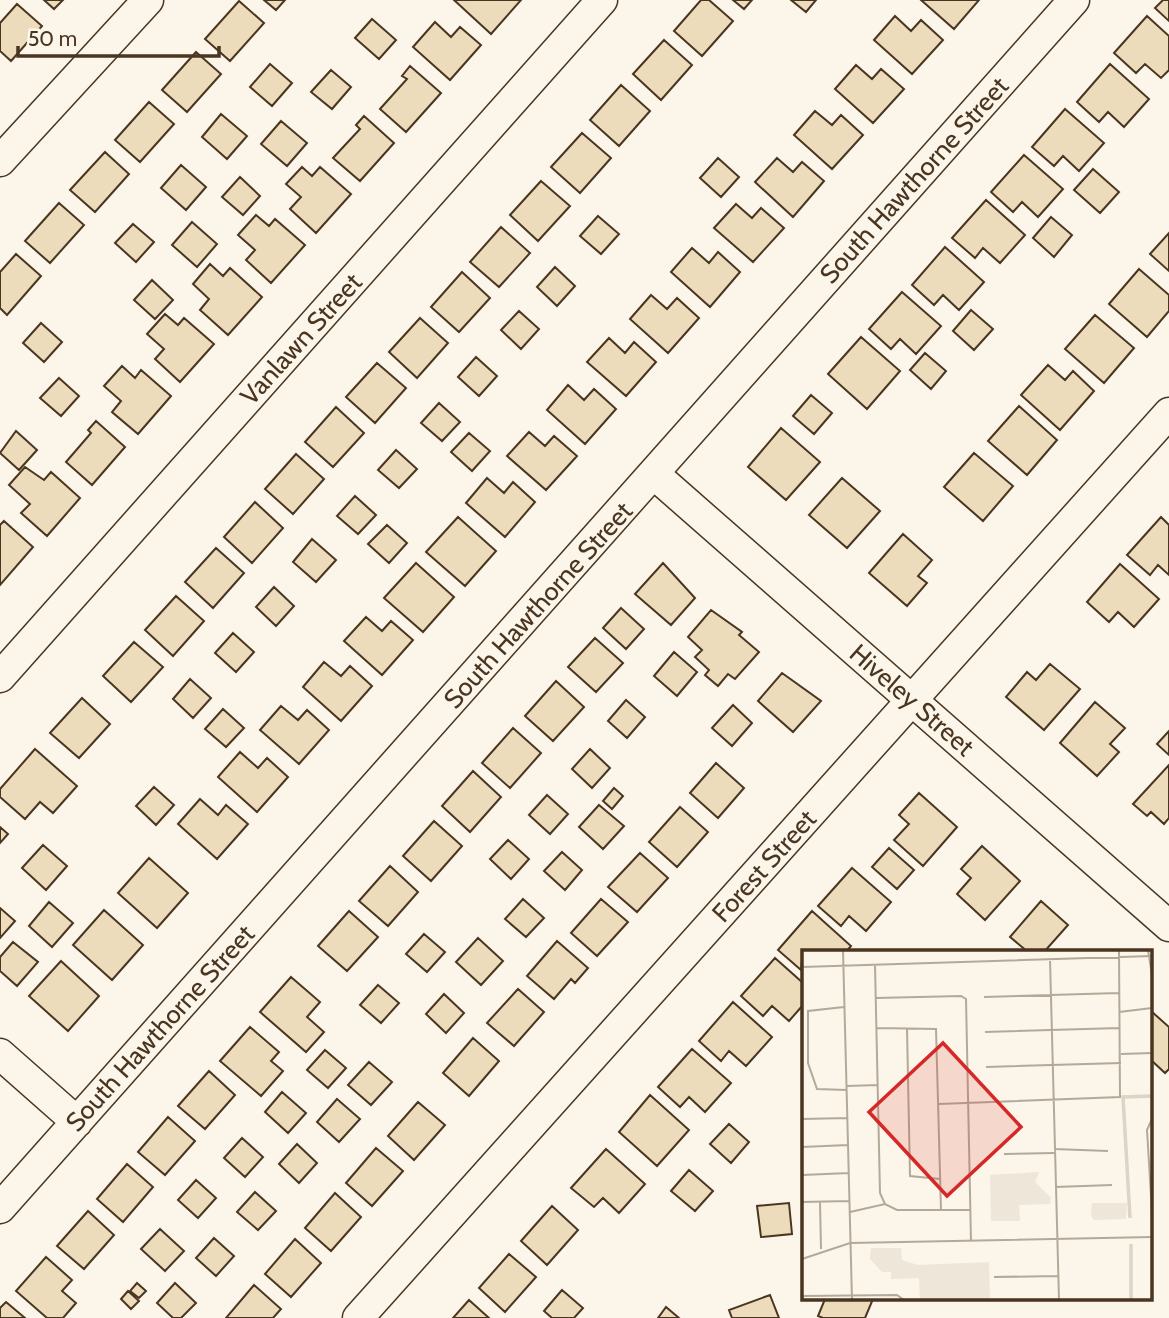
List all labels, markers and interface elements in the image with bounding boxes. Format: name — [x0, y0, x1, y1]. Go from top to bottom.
scale bar — [18, 14, 219, 58]
text: 50 m — [28, 26, 77, 51]
street label: South Hawthorne Street — [813, 70, 1015, 290]
street label: Vanlawn Street — [234, 266, 369, 411]
street label: South Hawthorne Street — [437, 495, 639, 715]
street label: Hiveley Street — [843, 637, 981, 763]
street label: Forest Street — [705, 803, 823, 929]
street label: South Hawthorne Street — [59, 918, 261, 1138]
inset map — [802, 950, 1152, 1300]

